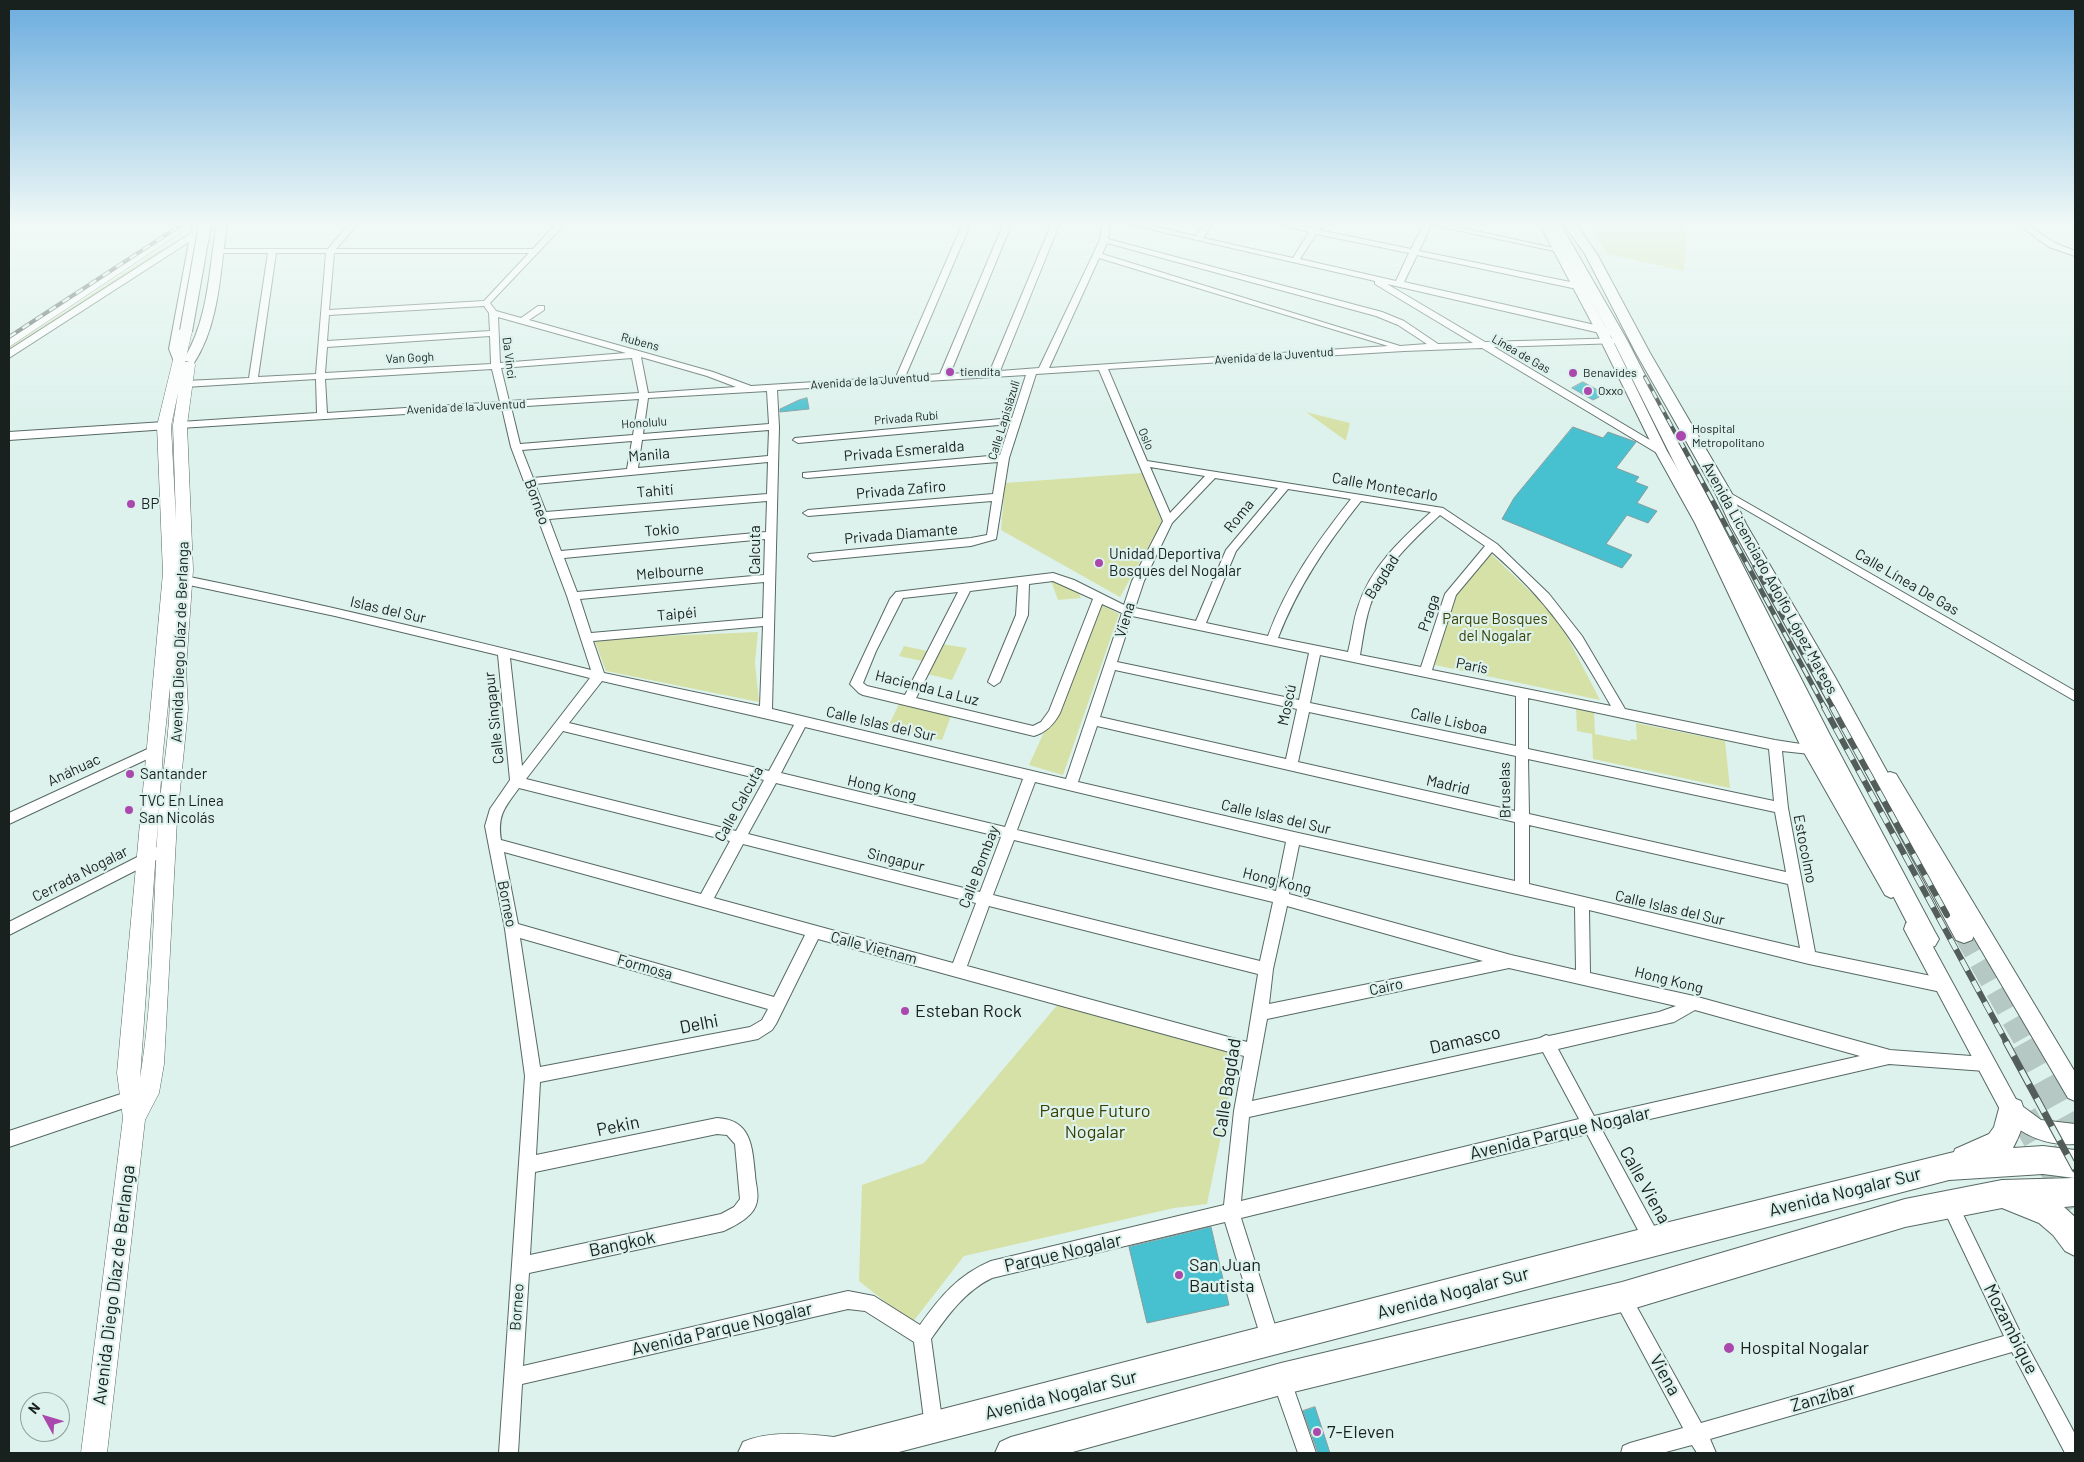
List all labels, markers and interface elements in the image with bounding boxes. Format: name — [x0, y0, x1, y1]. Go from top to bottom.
street label: Rubens — [619, 330, 661, 354]
street label: Línea de Gas — [1489, 331, 1553, 377]
street label: Da Vinci — [499, 336, 519, 380]
street label: Avenida de la Juventud — [1214, 345, 1334, 367]
street label: Van Gogh — [386, 350, 434, 366]
place label: tiendita — [960, 365, 1000, 379]
marker: tiendita — [944, 366, 956, 378]
place label: Benavides — [1583, 366, 1637, 380]
marker: Benavides — [1567, 367, 1579, 379]
street label: Avenida de la Juventud — [810, 370, 930, 392]
street label: Calle Lapislázuli — [985, 378, 1023, 462]
place label: Oxxo — [1598, 384, 1623, 398]
marker: Oxxo — [1582, 385, 1594, 397]
street label: Avenida de la Juventud — [406, 397, 526, 417]
street label: Privada Rubí — [873, 408, 939, 428]
street label: Honolulu — [621, 414, 667, 432]
place label: Hospital Metropolitano — [1692, 422, 1764, 450]
street label: Oslo — [1135, 426, 1157, 452]
marker: Hospital Metropolitano — [1674, 429, 1688, 443]
street label: Privada Esmeralda — [843, 437, 965, 465]
street label: Manila — [628, 444, 670, 466]
street label: Avenida Licenciado Adolfo López Mateos — [1698, 459, 1842, 697]
street label: Calle Montecarlo — [1331, 469, 1439, 505]
street label: Borneo — [520, 477, 554, 527]
street label: Privada Zafiro — [855, 477, 947, 503]
street label: Tahití — [636, 480, 674, 502]
place label: BP — [141, 495, 159, 513]
street label: Roma — [1220, 496, 1258, 536]
marker: BP — [125, 498, 137, 510]
street label: Tokio — [644, 520, 680, 540]
street label: Privada Diamante — [844, 520, 958, 548]
street label: Calcuta — [746, 525, 764, 575]
street label: Avenida Diego Díaz de Berlanga — [167, 541, 193, 743]
place label: Unidad Deportiva Bosques del Nogalar — [1109, 545, 1241, 580]
street label: Calle Línea De Gas — [1852, 545, 1962, 619]
street label: Bagdad — [1361, 552, 1403, 602]
marker: Unidad Deportiva Bosques del Nogalar — [1093, 557, 1105, 569]
street label: Melbourne — [635, 560, 705, 584]
street label: Praga — [1414, 592, 1444, 634]
street label: Islas del Sur — [348, 593, 428, 627]
street label: Viena — [1111, 600, 1139, 640]
street label: Taipéi — [656, 603, 698, 625]
park label: Parque Bosques del Nogalar — [1442, 610, 1548, 645]
street label: París — [1454, 654, 1490, 678]
street label: Hacienda La Luz — [873, 666, 981, 710]
street label: Calle Singapur — [480, 671, 508, 765]
street label: Moscú — [1274, 683, 1300, 727]
street label: Calle Islas del Sur — [824, 703, 938, 745]
street label: Calle Lisboa — [1409, 704, 1489, 738]
street label: Anáhuac — [45, 750, 103, 790]
street label: Bruselas — [1496, 762, 1514, 818]
street label: Calle Calcuta — [711, 763, 767, 845]
place label: Santander — [140, 765, 207, 783]
marker: Santander — [124, 768, 136, 780]
street label: Hong Kong — [846, 771, 918, 805]
street label: Madrid — [1425, 771, 1471, 799]
place label: TVC En Línea San Nicolás — [139, 792, 224, 827]
street label: Calle Islas del Sur — [1219, 796, 1333, 838]
marker: TVC En Línea San Nicolás — [123, 804, 135, 816]
street label: Estocolmo — [1790, 813, 1820, 885]
street label: Calle Bombay — [955, 823, 1003, 911]
street label: Cerrada Nogalar — [29, 842, 131, 906]
street label: Singapur — [866, 844, 926, 876]
street label: Hong Kong — [1241, 864, 1313, 898]
street label: Borneo — [494, 879, 520, 929]
street label: Calle Islas del Sur — [1613, 887, 1727, 929]
street label: Calle Vietnam — [829, 928, 919, 968]
street label: Formosa — [615, 951, 675, 983]
street label: Hong Kong — [1633, 963, 1705, 997]
street label: Cairo — [1367, 975, 1405, 999]
place label: Esteban Rock — [915, 1000, 1022, 1022]
marker: Esteban Rock — [899, 1005, 911, 1017]
street label: Delhi — [678, 1010, 720, 1038]
street label: Damasco — [1427, 1021, 1503, 1059]
street label: Calle Bagdad — [1208, 1037, 1246, 1139]
park label: Parque Futuro Nogalar — [1040, 1100, 1150, 1142]
street label: Avenida Parque Nogalar — [1468, 1102, 1652, 1164]
street label: Pekin — [595, 1111, 641, 1141]
street label: Calle Viena — [1615, 1143, 1675, 1227]
street label: Avenida Nogalar Sur — [1767, 1163, 1923, 1221]
street label: Avenida Diego Díaz de Berlanga — [89, 1164, 139, 1406]
street label: Bangkok — [587, 1226, 657, 1262]
street label: Parque Nogalar — [1002, 1229, 1124, 1277]
place label: San Juan Bautista — [1189, 1254, 1261, 1296]
street label: Avenida Nogalar Sur — [1375, 1262, 1531, 1324]
marker: San Juan Bautista — [1173, 1269, 1185, 1281]
street label: Mozambique — [1979, 1280, 2043, 1378]
street label: Borneo — [506, 1283, 528, 1331]
street label: Avenida Parque Nogalar — [630, 1298, 814, 1360]
place label: Hospital Nogalar — [1740, 1337, 1869, 1359]
marker: Hospital Nogalar — [1722, 1341, 1736, 1355]
street label: Viena — [1645, 1351, 1685, 1399]
street label: Avenida Nogalar Sur — [983, 1366, 1139, 1424]
street label: Zanzíbar — [1788, 1377, 1858, 1417]
north arrow — [20, 1392, 70, 1442]
text: N — [24, 1399, 43, 1417]
place label: 7-Eleven — [1327, 1421, 1395, 1443]
marker: 7-Eleven — [1311, 1426, 1323, 1438]

